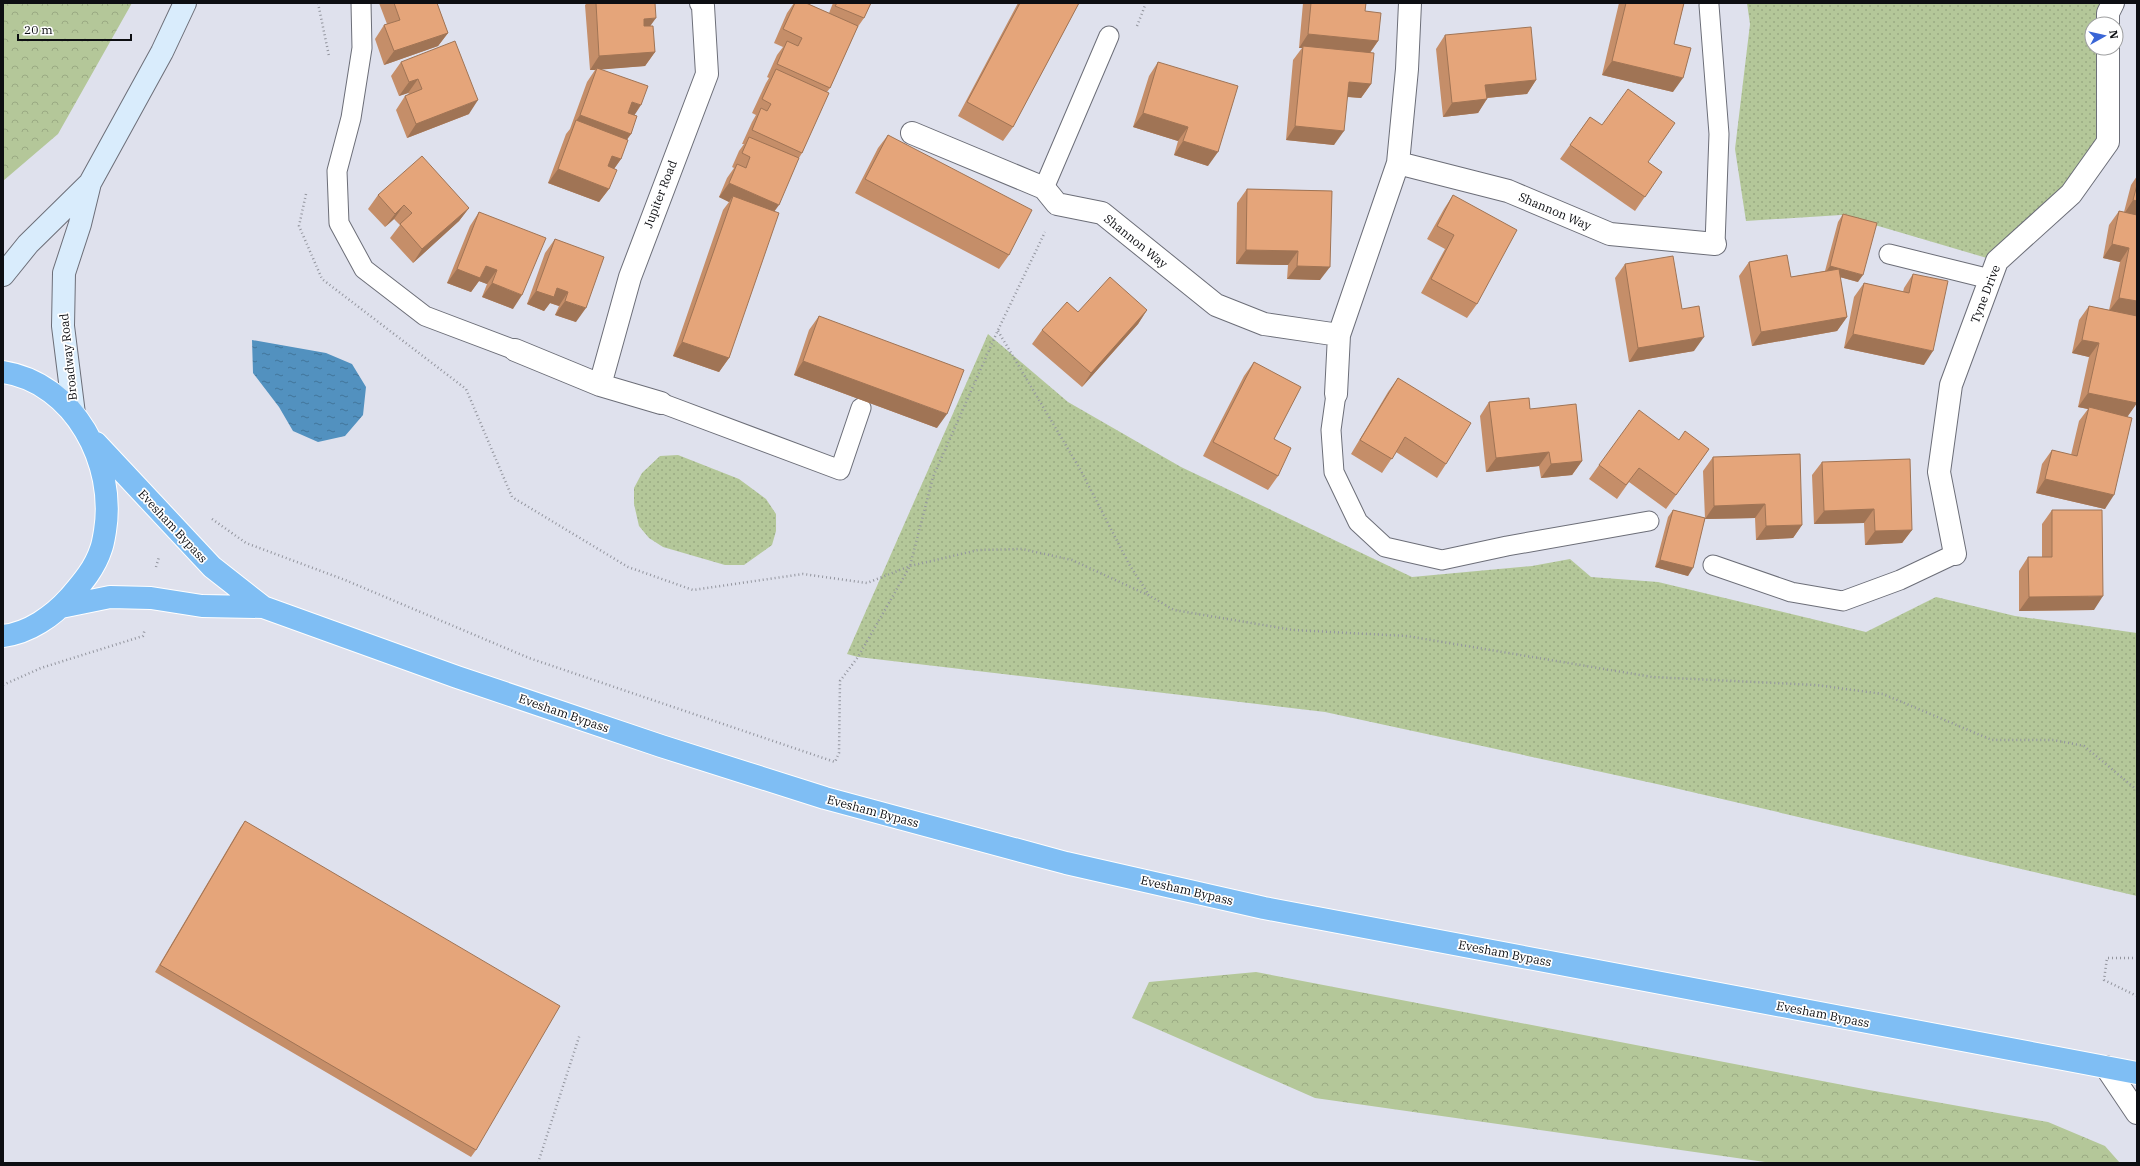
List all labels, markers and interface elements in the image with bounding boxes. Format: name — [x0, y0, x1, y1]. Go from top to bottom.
scale bar — [18, 16, 131, 42]
north arrow — [2084, 16, 2124, 56]
text: 20 m — [24, 22, 53, 37]
text: N — [2106, 29, 2121, 40]
street label: Jupiter Road — [640, 158, 680, 230]
street label: Shannon Way — [1516, 189, 1594, 233]
street label: Shannon Way — [1101, 211, 1171, 272]
street label: Tyne Drive — [1967, 263, 2003, 325]
street label: Broadway Road — [56, 313, 80, 401]
street label: Evesham Bypass — [135, 486, 211, 566]
street label: Evesham Bypass — [517, 691, 611, 736]
street label: Evesham Bypass — [825, 792, 921, 831]
street label: Evesham Bypass — [1139, 872, 1235, 908]
street label: Evesham Bypass — [1457, 937, 1553, 969]
street label: Evesham Bypass — [1775, 998, 1871, 1030]

